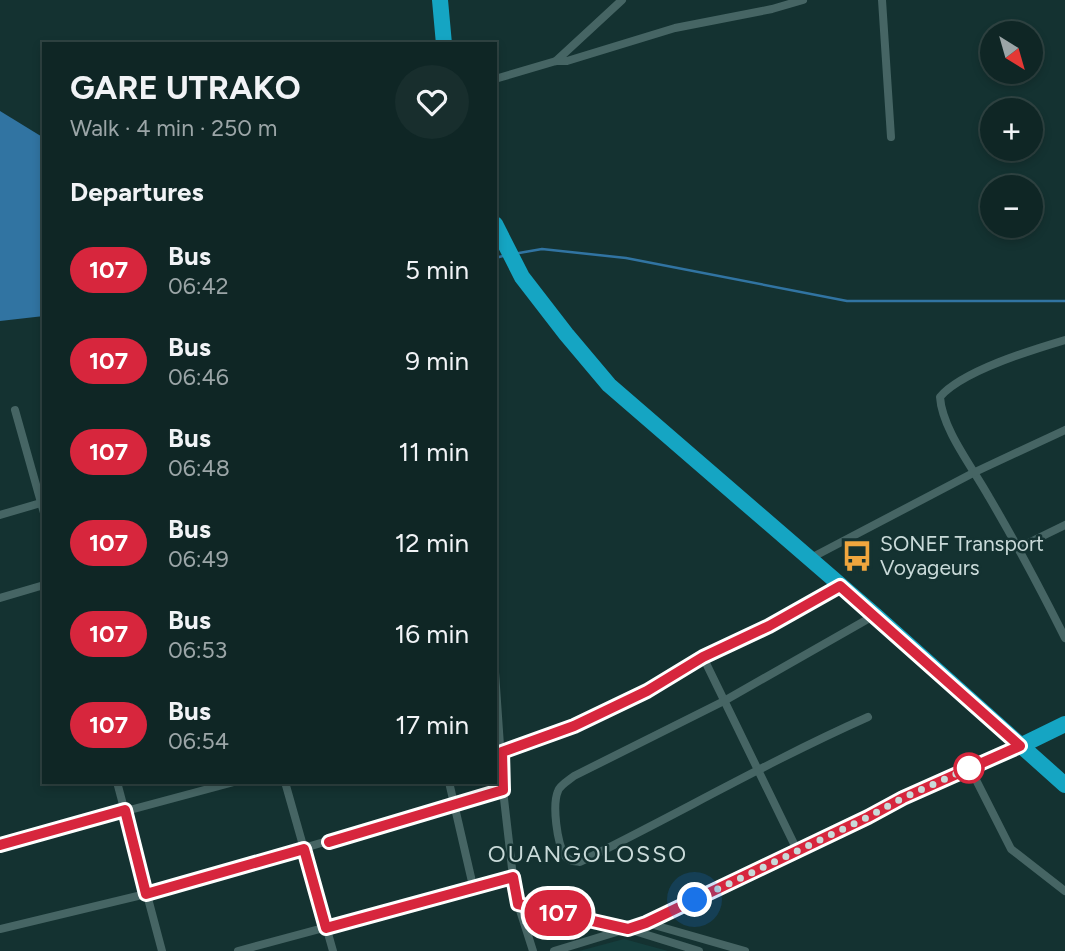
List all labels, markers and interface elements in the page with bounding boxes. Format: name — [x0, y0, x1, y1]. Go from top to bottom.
north arrow — [980, 21, 1043, 84]
map controls — [980, 21, 1043, 238]
button: heart — [395, 65, 469, 139]
text: GARE UTRAKO — [70, 68, 301, 107]
button: + — [980, 98, 1043, 161]
text: Walk · 4 min · 250 m — [70, 114, 277, 142]
button: − — [980, 175, 1043, 238]
text: Departures — [70, 176, 204, 208]
text: Bus — [168, 240, 211, 272]
text: 5 min — [405, 254, 469, 286]
text: 107 — [89, 255, 128, 284]
text: 06:42 — [168, 272, 229, 300]
text: Bus — [168, 331, 211, 363]
text: 9 min — [405, 345, 469, 377]
text: 107 — [89, 346, 128, 375]
text: 06:46 — [168, 363, 229, 391]
text: Bus — [168, 422, 211, 454]
text: 11 min — [398, 436, 469, 468]
text: 107 — [89, 437, 128, 466]
text: 06:48 — [168, 454, 230, 482]
text: Bus — [168, 513, 211, 545]
text: 12 min — [395, 527, 469, 559]
text: 107 — [89, 528, 128, 557]
place label: SONEF Transport Voyageurs — [880, 531, 1044, 580]
bus stop icon: SONEF Transport Voyageurs — [840, 539, 874, 573]
text: 06:49 — [168, 545, 229, 573]
text: Bus — [168, 604, 211, 636]
text: 16 min — [394, 618, 469, 650]
text: 107 — [89, 619, 128, 648]
text: 06:53 — [168, 636, 227, 664]
text: Bus — [168, 695, 211, 727]
text: 17 min — [395, 709, 469, 741]
text: 107 — [89, 710, 128, 739]
text: 06:54 — [168, 727, 229, 755]
unlabelled marker — [954, 753, 984, 783]
district label: OUANGOLOSSO — [488, 840, 688, 868]
your location — [677, 882, 712, 917]
line badge: 107 — [518, 890, 598, 936]
text: 107 — [538, 898, 578, 927]

